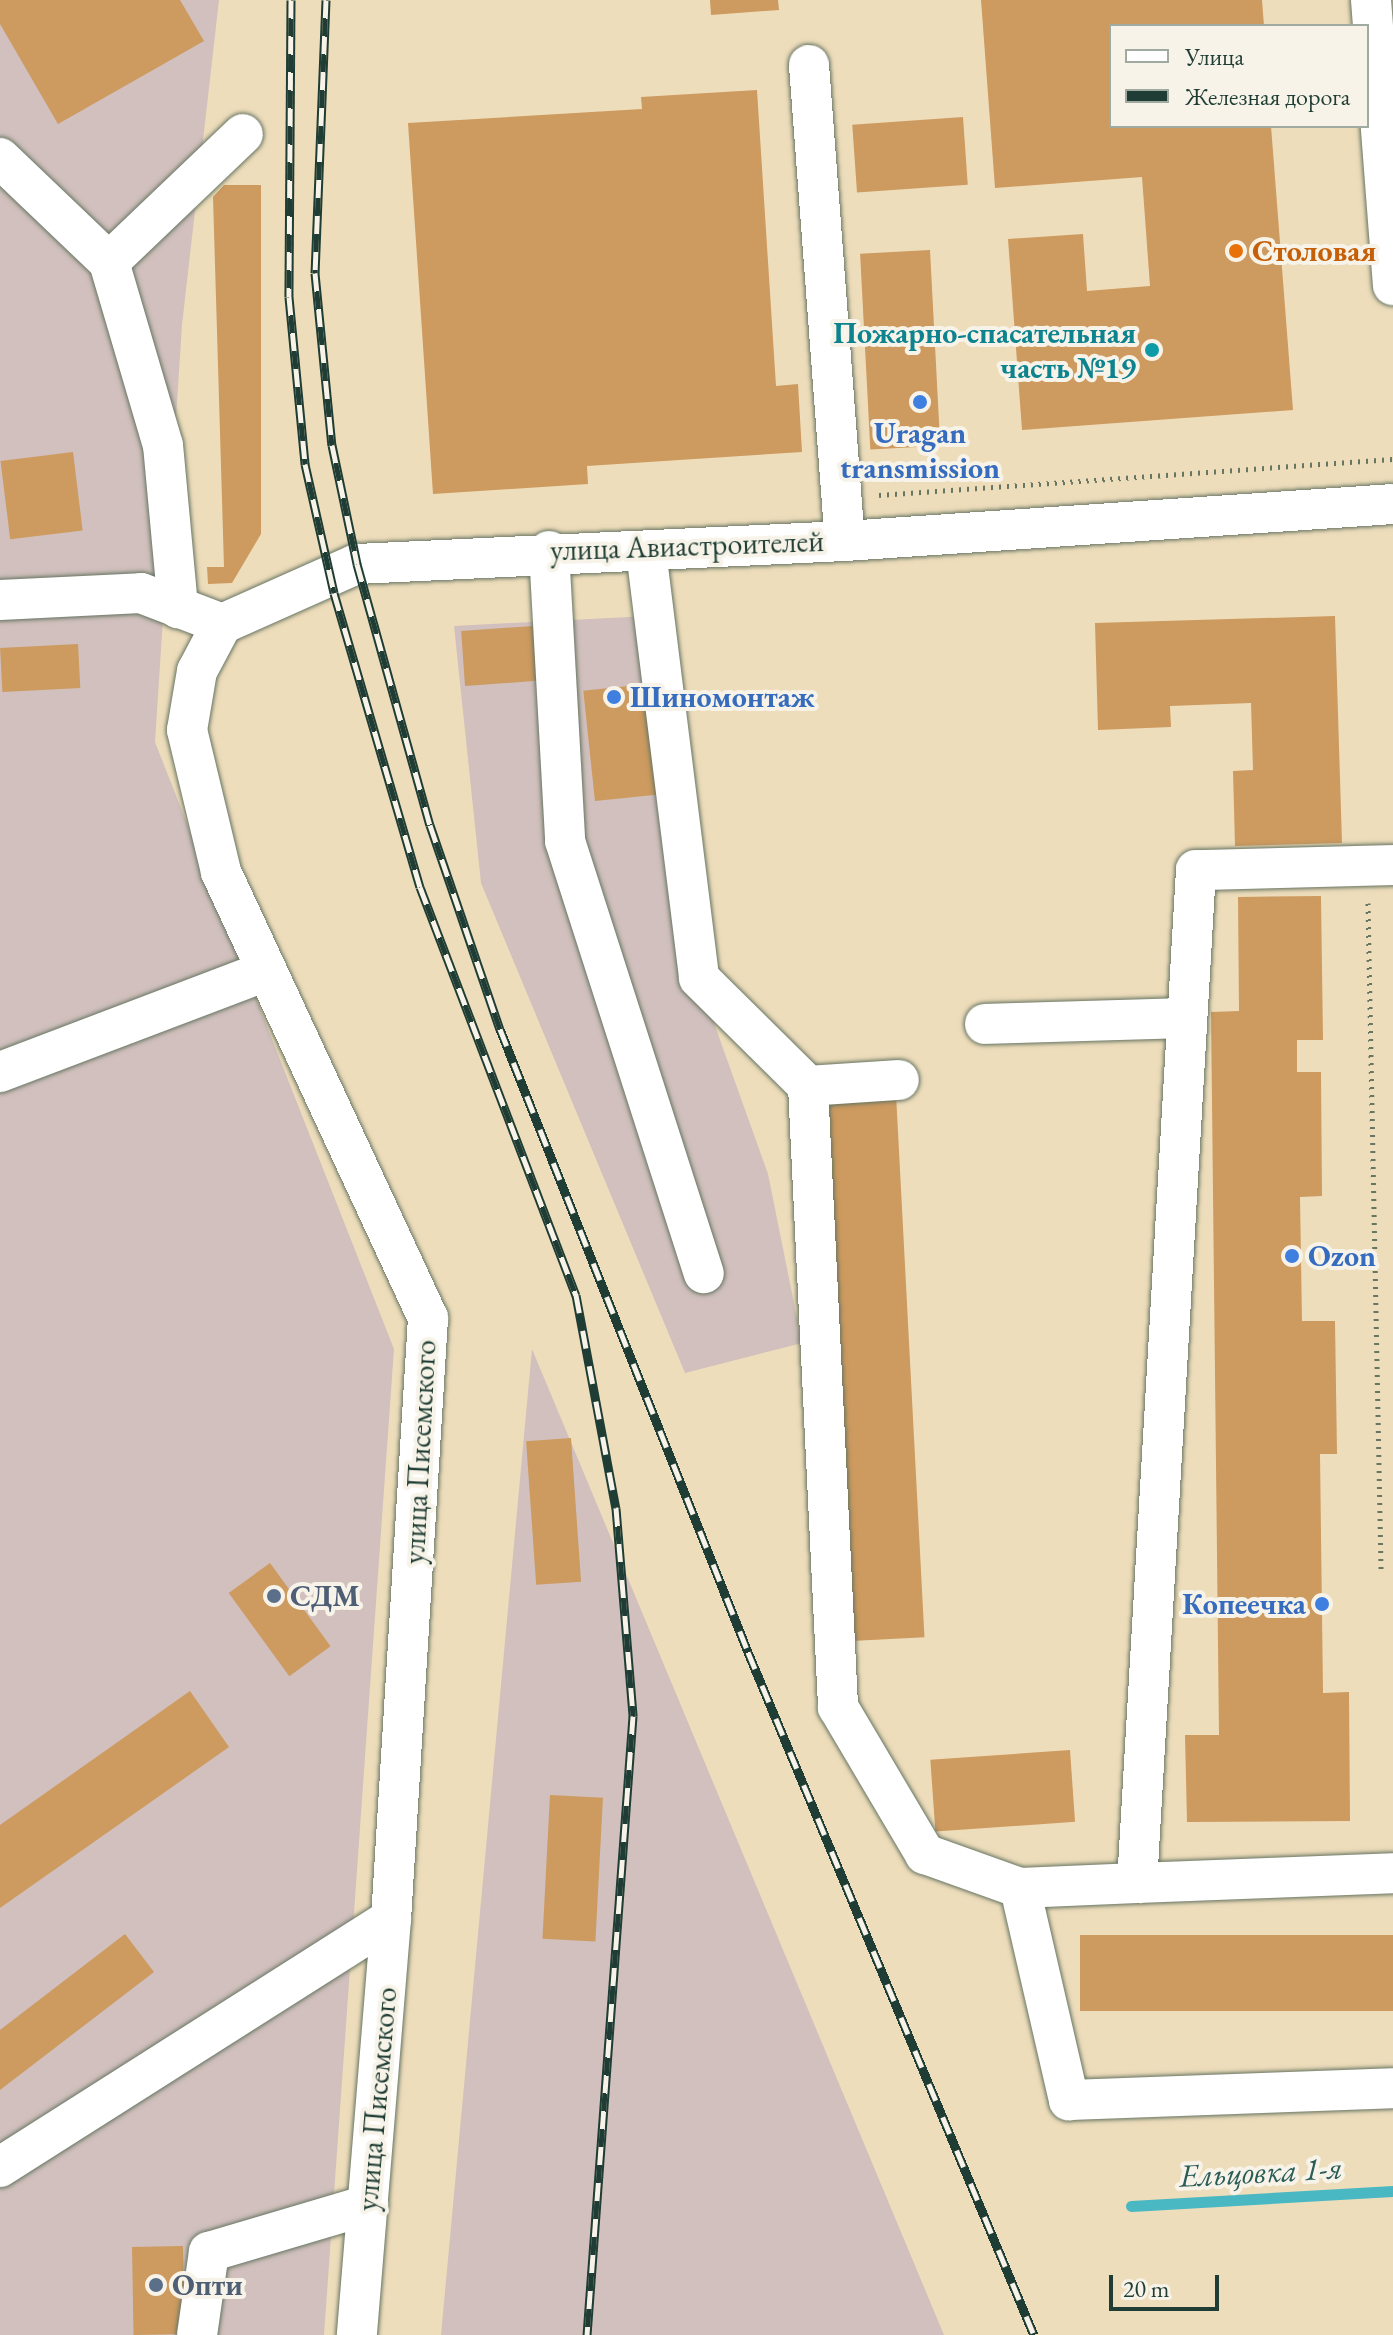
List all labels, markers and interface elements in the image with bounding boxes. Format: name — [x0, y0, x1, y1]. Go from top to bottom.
legend — [1109, 24, 1369, 128]
text: Улица — [1185, 41, 1244, 72]
text: Железная дорога — [1185, 81, 1350, 112]
place label: Столовая — [1252, 233, 1376, 269]
marker: Столовая — [1227, 242, 1245, 260]
place label: Пожарно-спасательная часть №19 — [833, 315, 1136, 386]
marker: Пожарно-спасательная часть №19 — [1143, 341, 1161, 359]
marker: Uragan transmission — [911, 393, 929, 411]
place label: Uragan transmission — [840, 415, 1000, 486]
street label: улица Авиастроителей — [549, 523, 825, 569]
place label: Шиномонтаж — [630, 679, 815, 715]
marker: Шиномонтаж — [605, 688, 623, 706]
place label: Ozon — [1308, 1238, 1376, 1274]
marker: Ozon — [1283, 1247, 1301, 1265]
street label: улица Писемского — [396, 1339, 444, 1565]
place label: СДМ — [290, 1578, 360, 1614]
place label: Копеечка — [1182, 1586, 1306, 1622]
marker: СДМ — [265, 1587, 283, 1605]
marker: Копеечка — [1313, 1595, 1331, 1613]
street label: улица Писемского — [349, 1986, 405, 2212]
water label: Ельцовка 1-я — [1178, 2149, 1344, 2195]
scale bar — [1113, 2259, 1223, 2309]
place label: Опти — [172, 2267, 243, 2303]
text: 20 m — [1123, 2273, 1170, 2304]
marker: Опти — [147, 2276, 165, 2294]

